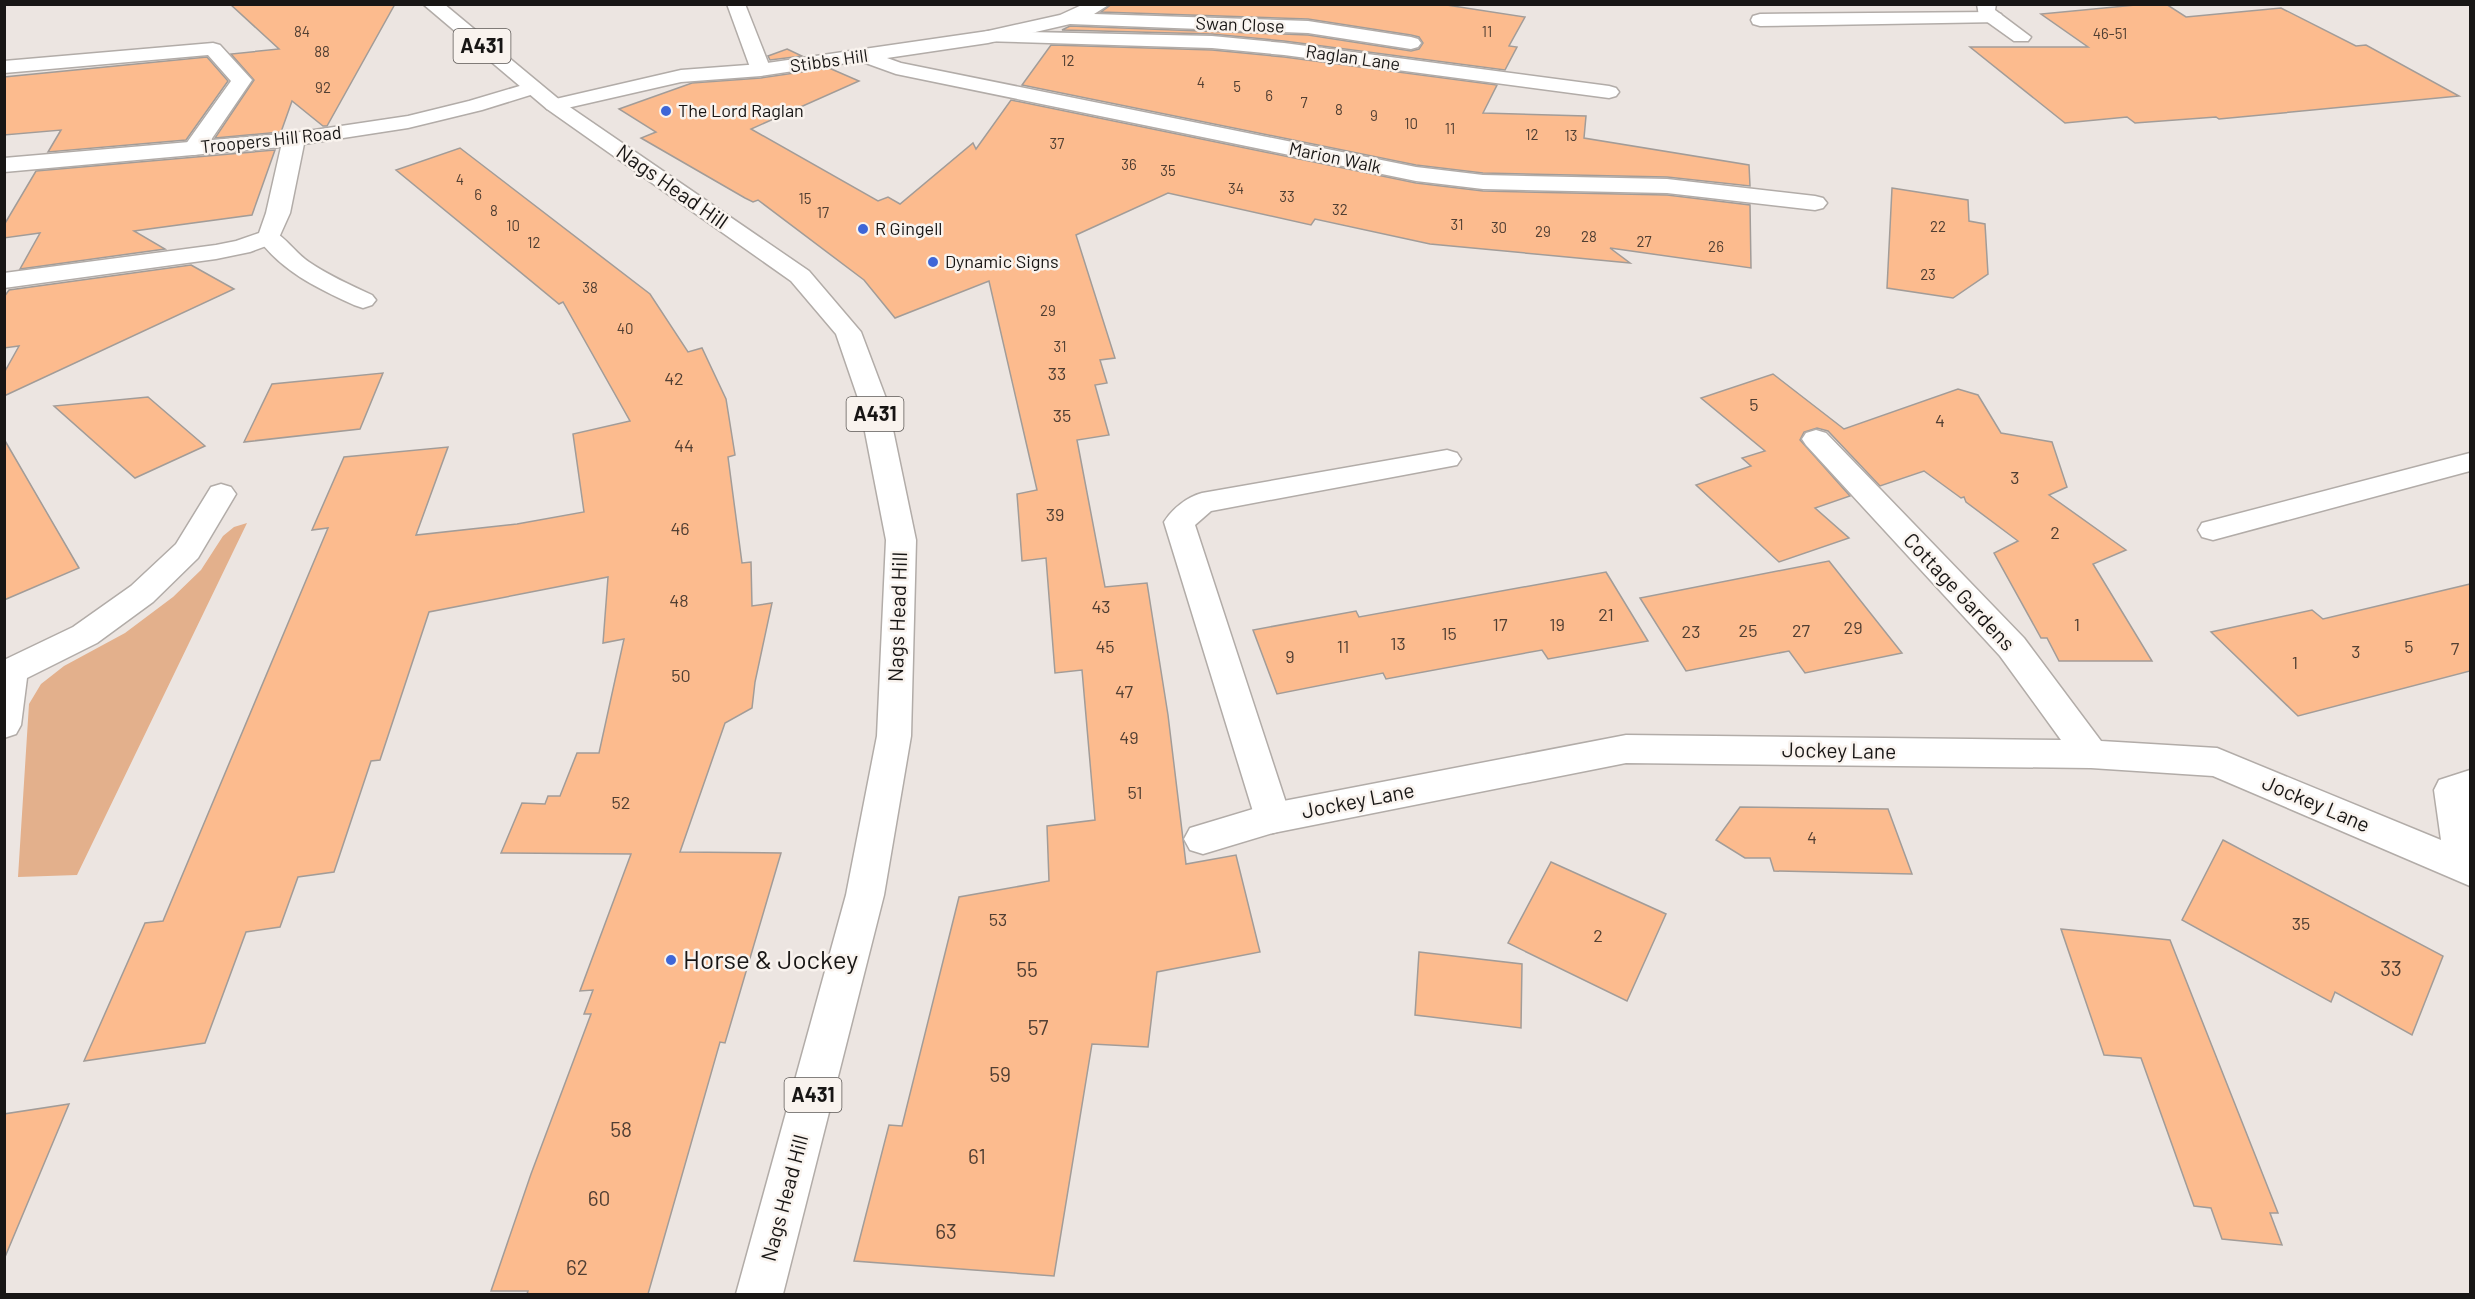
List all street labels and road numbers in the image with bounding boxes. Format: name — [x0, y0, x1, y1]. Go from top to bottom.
street label: Swan Close — [1195, 11, 1285, 37]
road number: A431 — [454, 29, 510, 63]
street label: Raglan Lane — [1305, 40, 1402, 75]
street label: Stibbs Hill — [789, 44, 869, 76]
street label: Troopers Hill Road — [199, 121, 342, 157]
street label: Marion Walk — [1287, 137, 1383, 178]
street label: Nags Head Hill — [612, 138, 733, 233]
road number: A431 — [846, 397, 904, 431]
street label: Cottage Gardens — [1899, 527, 2021, 655]
street label: Nags Head Hill — [882, 551, 911, 682]
street label: Jockey Lane — [1782, 736, 1896, 763]
street label: Jockey Lane — [2259, 769, 2374, 836]
street label: Jockey Lane — [1299, 776, 1416, 823]
road number: A431 — [784, 1078, 842, 1112]
street label: Nags Head Hill — [755, 1131, 812, 1264]

